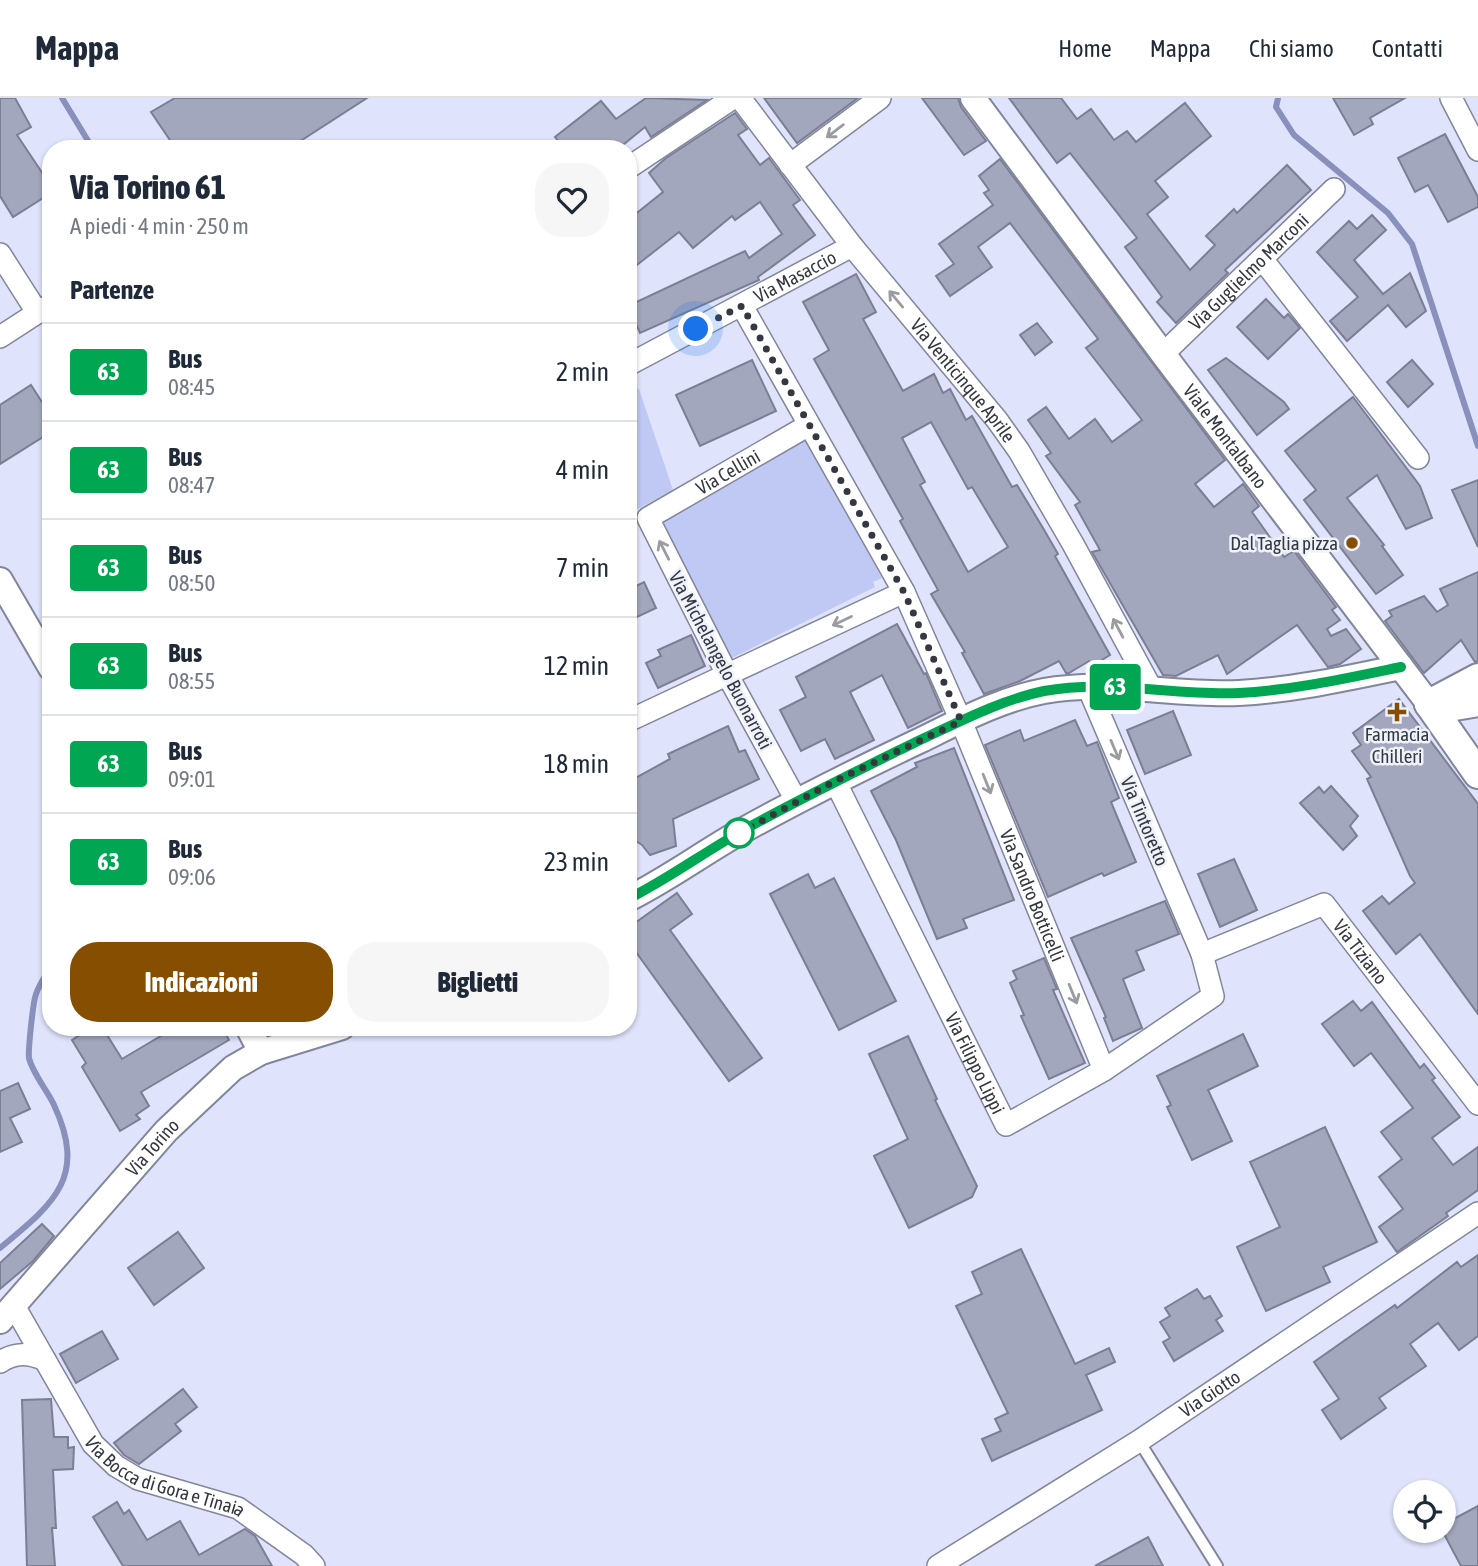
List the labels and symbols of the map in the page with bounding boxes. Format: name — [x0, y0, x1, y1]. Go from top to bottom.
one-way arrow — [826, 124, 845, 139]
street label: Via Guglielmo Marconi — [1184, 209, 1313, 334]
street label: Via Masaccio — [750, 246, 840, 307]
one-way arrow — [888, 290, 904, 308]
your location — [678, 311, 713, 346]
street label: Via Venticinque Aprile — [906, 314, 1020, 446]
street label: Viale Montalbano — [1179, 380, 1272, 493]
street label: Via Cellini — [692, 445, 764, 499]
place label: Dal Taglia pizza — [1230, 532, 1338, 554]
marker: Dal Taglia pizza — [1344, 535, 1360, 551]
one-way arrow — [656, 540, 670, 561]
street label: Via Michelangelo Buonarroti — [665, 567, 777, 753]
one-way arrow — [832, 615, 853, 628]
one-way arrow — [1111, 618, 1125, 639]
line badge: 63 — [1084, 664, 1146, 710]
marker: Farmacia Chilleri — [1389, 704, 1405, 720]
place label: Farmacia Chilleri — [1365, 723, 1429, 767]
one-way arrow — [1109, 738, 1122, 760]
one-way arrow — [981, 772, 994, 794]
street label: Via Tintoretto — [1116, 773, 1174, 869]
unlabelled marker — [724, 818, 754, 848]
street label: Via Sandro Botticelli — [996, 826, 1069, 965]
street label: Via Tiziano — [1329, 915, 1393, 988]
one-way arrow — [1067, 983, 1080, 1005]
street label: Via Filippo Lippi — [941, 1009, 1010, 1117]
street label: Via Torino — [121, 1114, 183, 1180]
street label: Via Giotto — [1175, 1365, 1244, 1422]
street label: Via Bocca di Gora e Tinaia — [80, 1433, 250, 1521]

